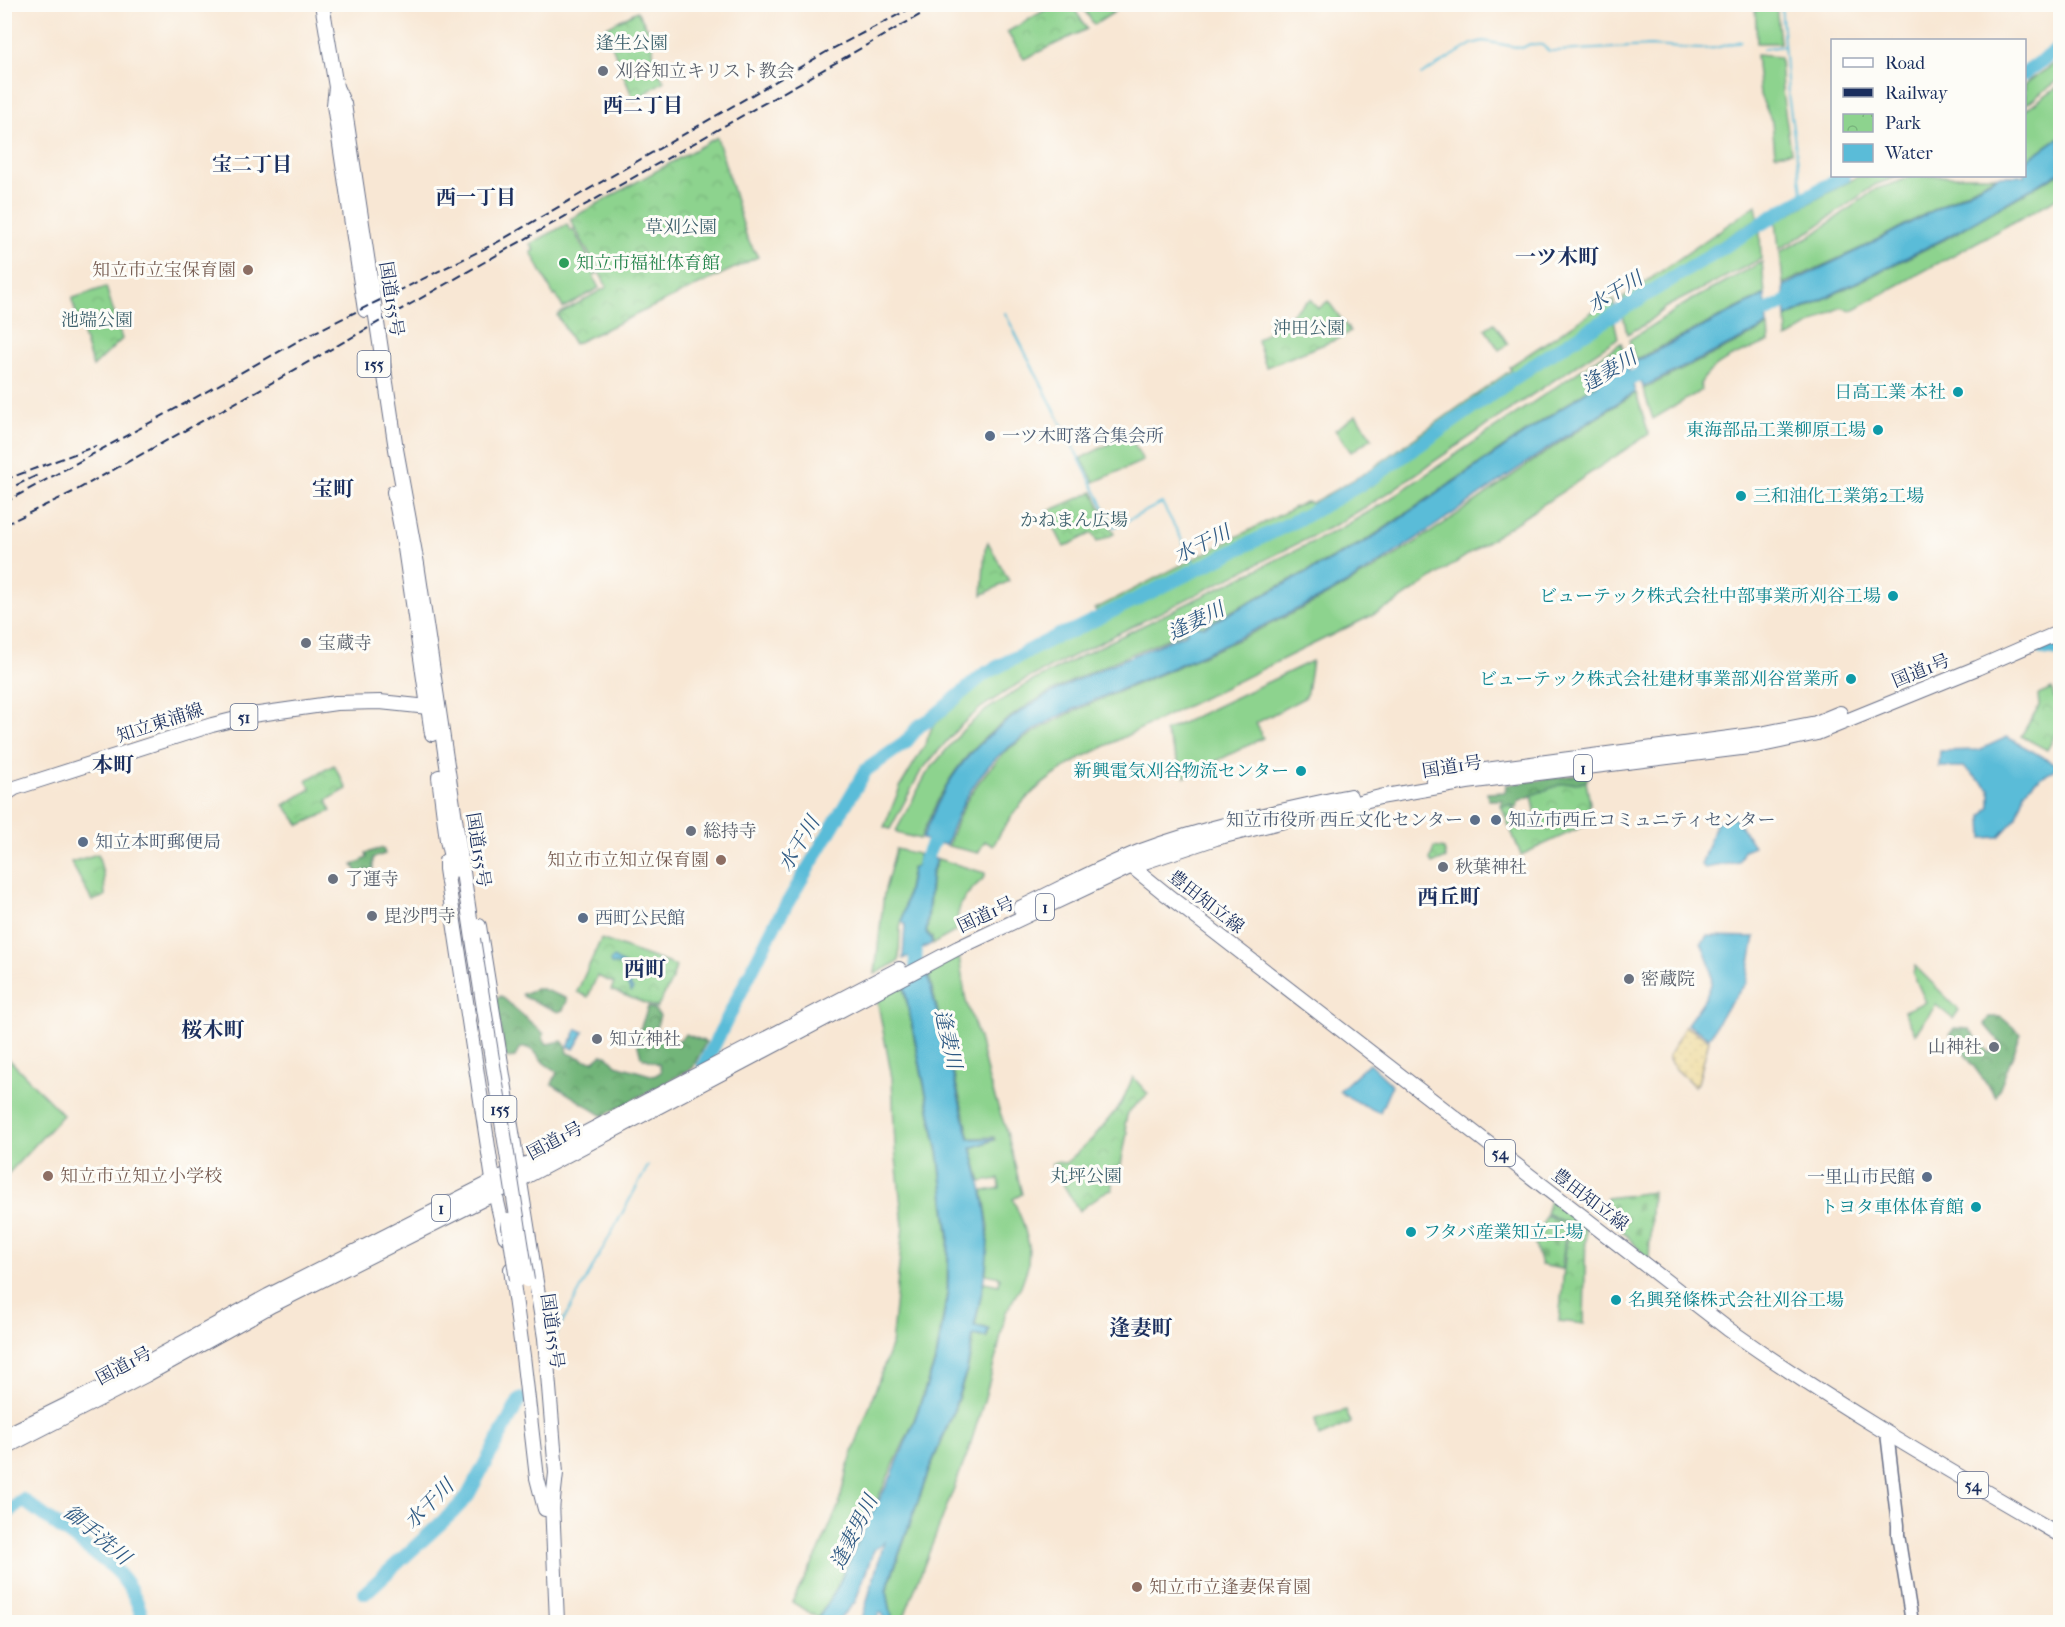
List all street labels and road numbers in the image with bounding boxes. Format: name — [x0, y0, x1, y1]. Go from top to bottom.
street label: 国道155号 — [375, 260, 407, 338]
road number: 155 — [358, 351, 391, 377]
street label: 国道1号 — [1889, 650, 1953, 692]
street label: 知立東浦線 — [114, 699, 206, 747]
road number: 51 — [230, 704, 258, 730]
street label: 国道1号 — [1421, 752, 1483, 782]
road number: 1 — [1574, 755, 1592, 781]
street label: 国道155号 — [462, 811, 494, 889]
street label: 豊田知立線 — [1164, 866, 1248, 938]
street label: 国道1号 — [954, 893, 1018, 937]
road number: 1 — [1036, 894, 1054, 920]
road number: 155 — [484, 1096, 516, 1122]
street label: 国道1号 — [523, 1118, 587, 1164]
road number: 54 — [1485, 1140, 1515, 1166]
street label: 豊田知立線 — [1548, 1165, 1632, 1235]
road number: 1 — [432, 1195, 450, 1221]
street label: 国道155号 — [536, 1292, 568, 1370]
street label: 国道1号 — [92, 1343, 156, 1389]
road number: 54 — [1958, 1472, 1988, 1498]

